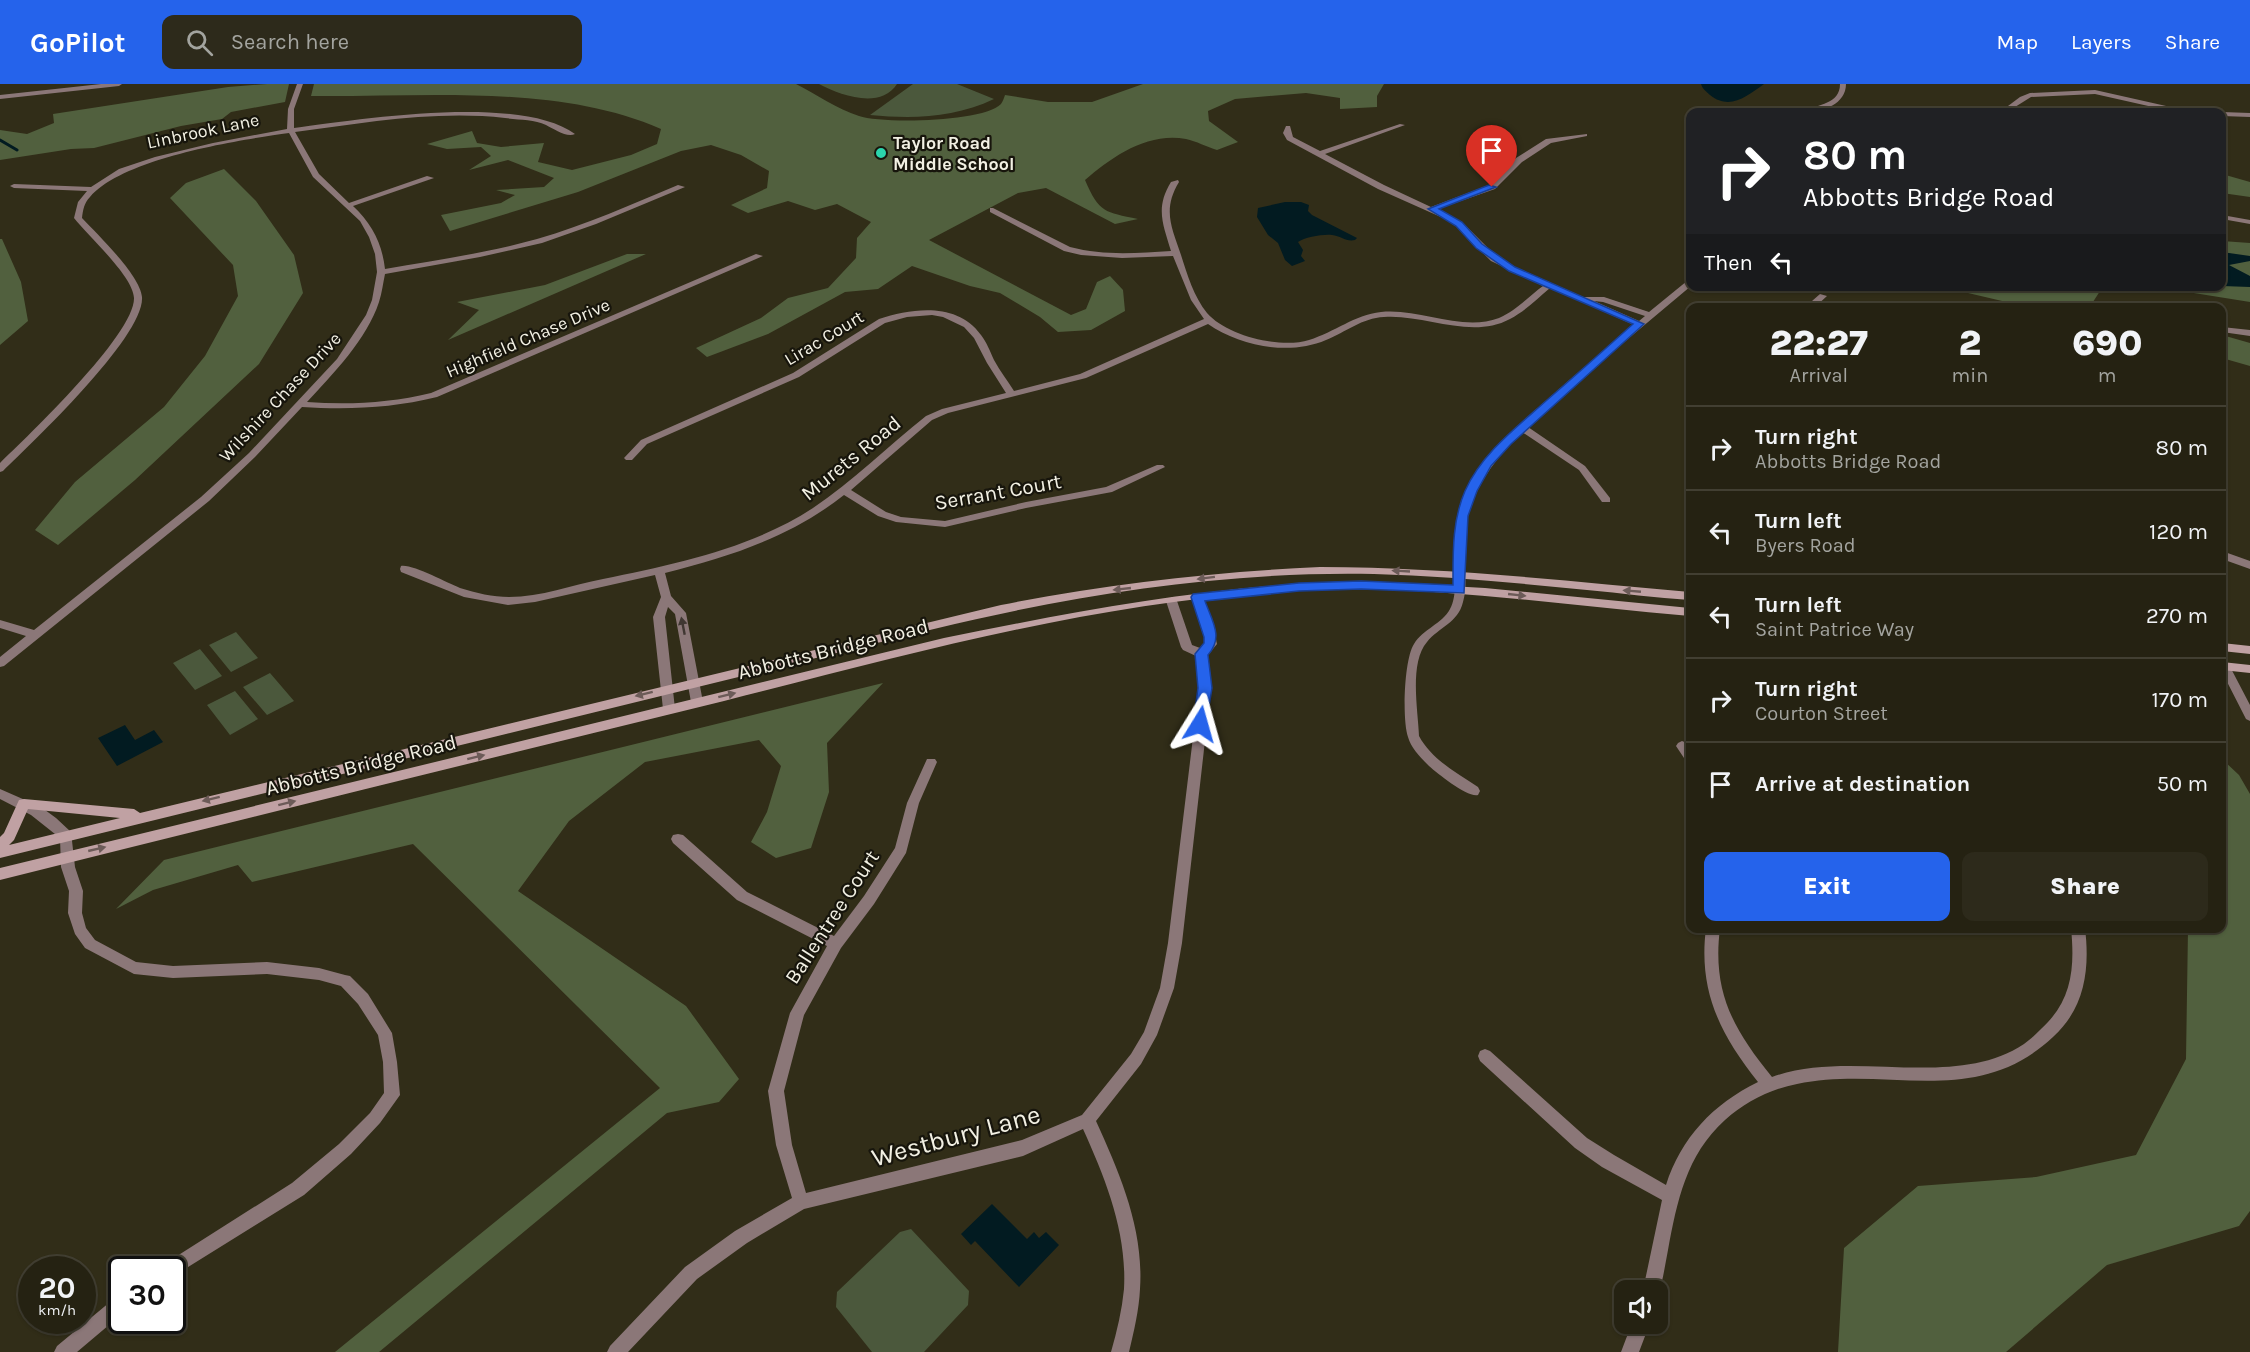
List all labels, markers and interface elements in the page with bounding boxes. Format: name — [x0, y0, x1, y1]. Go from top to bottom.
search box — [162, 15, 582, 69]
text: GoPilot — [30, 26, 126, 59]
icon: search — [183, 26, 216, 59]
text: Search here — [231, 29, 349, 55]
text: Map — [1996, 30, 2038, 54]
text: Layers — [2071, 30, 2132, 54]
text: Share — [2165, 30, 2220, 54]
street label: Linbrook Lane — [145, 108, 261, 154]
pin — [1466, 125, 1517, 187]
text: 80 m — [1803, 130, 1907, 180]
place label: Taylor Road Middle School — [893, 132, 1014, 175]
icon: right — [1704, 132, 1782, 210]
icon: arrive — [1475, 134, 1508, 167]
marker: Taylor Road Middle School — [874, 146, 888, 160]
text: Abbotts Bridge Road — [1803, 181, 2054, 213]
icon: left — [1765, 246, 1798, 279]
text: Then — [1704, 250, 1753, 276]
street label: Highfield Chase Drive — [443, 293, 613, 383]
street label: Lirac Court — [780, 306, 868, 370]
text: 22:27 — [1770, 322, 1868, 364]
text: 2 — [1959, 322, 1981, 364]
text: 690 — [2072, 322, 2142, 364]
street label: Wilshire Chase Drive — [214, 328, 346, 466]
text: Arrival — [1789, 364, 1848, 387]
text: min — [1952, 364, 1988, 387]
text: m — [2098, 364, 2117, 387]
street label: Murets Road — [796, 411, 906, 505]
text: Turn right — [1755, 424, 1858, 450]
icon: right — [1704, 432, 1737, 465]
text: 80 m — [2156, 435, 2208, 461]
text: Abbotts Bridge Road — [1755, 450, 1941, 473]
street label: Serrant Court — [933, 469, 1063, 515]
text: Turn left — [1755, 508, 1842, 534]
icon: left — [1704, 516, 1737, 549]
text: 120 m — [2149, 519, 2208, 545]
text: Byers Road — [1755, 534, 1856, 557]
one-way arrow — [1391, 566, 1410, 575]
one-way arrow — [1197, 573, 1216, 583]
one-way arrow — [1112, 584, 1131, 593]
one-way arrow — [1623, 586, 1642, 596]
one-way arrow — [1508, 590, 1527, 600]
text: Turn left — [1755, 592, 1842, 618]
icon: left — [1704, 600, 1737, 633]
text: 270 m — [2146, 603, 2208, 629]
street label: Abbotts Bridge Road — [735, 614, 931, 684]
one-way arrow — [678, 617, 687, 636]
text: Saint Patrice Way — [1755, 618, 1914, 641]
text: Turn right — [1755, 676, 1858, 702]
icon: right — [1704, 684, 1737, 717]
text: 170 m — [2152, 687, 2208, 713]
one-way arrow — [718, 689, 736, 699]
one-way arrow — [635, 690, 654, 700]
position arrow — [1168, 692, 1232, 756]
text: Courton Street — [1755, 702, 1888, 725]
street label: Abbotts Bridge Road — [263, 730, 459, 800]
one-way arrow — [467, 751, 486, 761]
icon: arrive — [1704, 768, 1737, 801]
text: Arrive at destination — [1755, 771, 1970, 797]
text: 50 m — [2157, 771, 2208, 797]
one-way arrow — [201, 795, 220, 805]
one-way arrow — [278, 798, 296, 808]
one-way arrow — [88, 843, 107, 853]
street label: Ballentree Court — [780, 846, 884, 988]
button: Exit — [1704, 852, 1950, 921]
button: Share — [1962, 852, 2208, 921]
street label: Westbury Lane — [868, 1099, 1044, 1173]
speed limit sign: 30 — [108, 1256, 186, 1334]
text: 20 — [38, 1270, 76, 1306]
map controls — [1614, 1280, 1668, 1334]
button: sound — [1614, 1280, 1668, 1334]
text: km/h — [38, 1301, 76, 1319]

